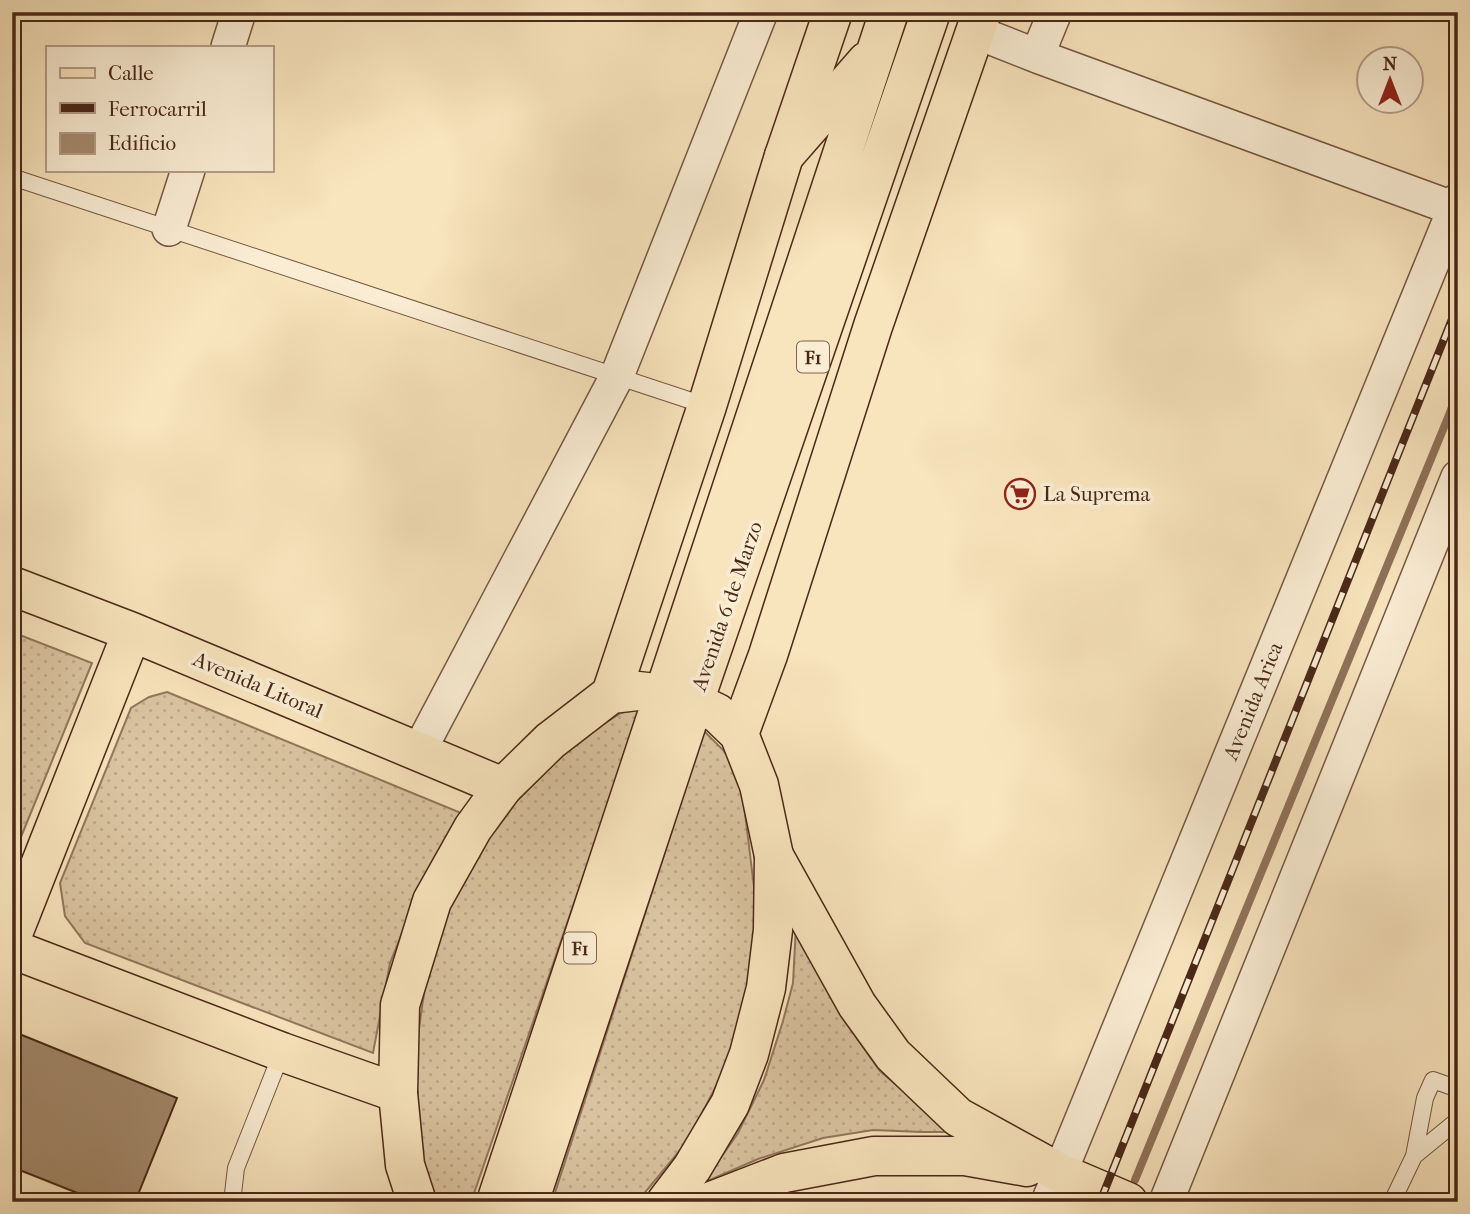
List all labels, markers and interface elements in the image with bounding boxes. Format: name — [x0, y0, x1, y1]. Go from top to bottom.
legend — [46, 46, 273, 172]
north arrow — [1354, 46, 1424, 116]
text: N — [1383, 53, 1398, 75]
text: Calle — [108, 61, 154, 85]
text: Ferrocarril — [108, 97, 207, 121]
text: Edificio — [108, 131, 176, 155]
road number: F1 — [797, 342, 829, 372]
supermarket icon: La Suprema — [1003, 477, 1037, 511]
place label: La Suprema — [1043, 482, 1151, 506]
street label: Avenida 6 de Marzo — [686, 518, 767, 695]
street label: Avenida Arica — [1218, 638, 1288, 764]
street label: Avenida Litoral — [189, 646, 327, 723]
road number: F1 — [564, 932, 596, 964]

